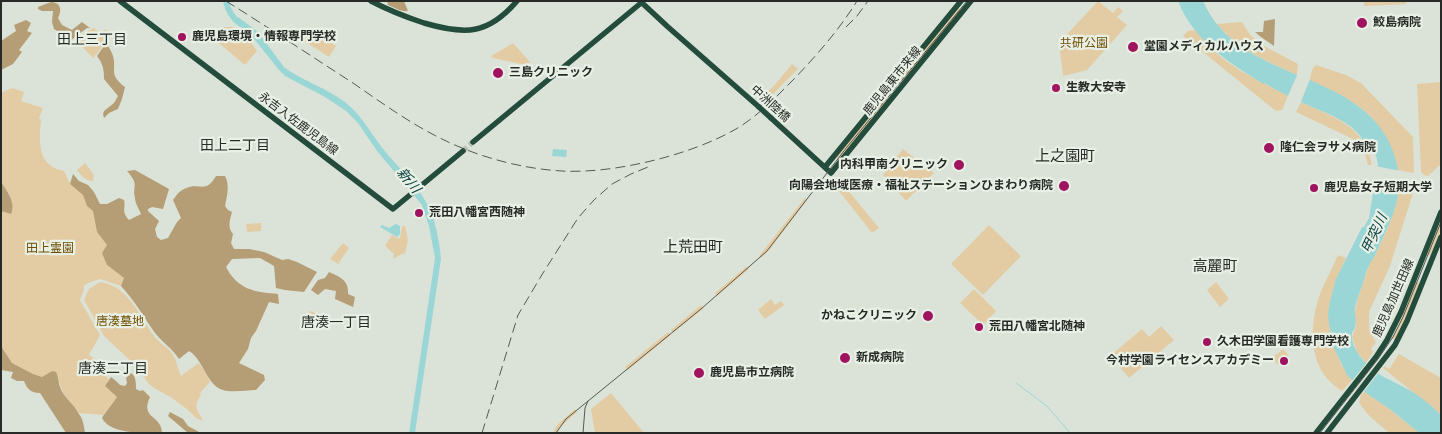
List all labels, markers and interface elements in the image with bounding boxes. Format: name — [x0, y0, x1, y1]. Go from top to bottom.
marker: 鮫島病院 — [1355, 16, 1369, 30]
place label: 鮫島病院 — [1373, 16, 1421, 30]
place label: 鹿児島環境・情報専門学校 — [192, 30, 336, 44]
marker: 鹿児島環境・情報専門学校 — [176, 31, 188, 43]
district label: 田上三丁目 — [57, 32, 127, 48]
park label: 共研公園 — [1060, 37, 1108, 51]
marker: 堂園メディカルハウス — [1126, 40, 1140, 54]
place label: 堂園メディカルハウス — [1144, 40, 1264, 54]
street label: 鹿児島東市来線 — [861, 44, 925, 118]
marker: 三島クリニック — [491, 66, 505, 80]
place label: 三島クリニック — [509, 66, 593, 80]
place label: 生教大安寺 — [1066, 81, 1126, 95]
marker: 生教大安寺 — [1050, 82, 1062, 94]
street label: 中洲陸橋 — [747, 83, 793, 125]
street label: 永吉入佐鹿児島線 — [255, 89, 341, 159]
district label: 田上二丁目 — [200, 138, 270, 154]
marker: 隆仁会ヲサメ病院 — [1262, 141, 1276, 155]
place label: 隆仁会ヲサメ病院 — [1280, 141, 1376, 155]
district label: 上之園町 — [1035, 148, 1095, 166]
place label: 内科甲南クリニック — [840, 158, 948, 172]
marker: 内科甲南クリニック — [952, 158, 966, 172]
water label: 新川 — [393, 165, 423, 197]
place label: 向陽会地域医療・福祉ステーションひまわり病院 — [789, 179, 1053, 193]
marker: 向陽会地域医療・福祉ステーションひまわり病院 — [1057, 179, 1071, 193]
place label: 鹿児島女子短期大学 — [1324, 181, 1432, 195]
marker: 鹿児島女子短期大学 — [1308, 182, 1320, 194]
place label: 荒田八幡宮西随神 — [429, 206, 525, 220]
marker: 荒田八幡宮西随神 — [413, 207, 425, 219]
water label: 甲突川 — [1359, 211, 1391, 257]
district label: 上荒田町 — [663, 239, 723, 257]
park label: 田上霊園 — [26, 242, 74, 256]
street label: 鹿児島加世田線 — [1370, 257, 1418, 339]
district label: 高麗町 — [1193, 258, 1237, 276]
place label: かねこクリニック — [821, 309, 917, 323]
marker: かねこクリニック — [921, 309, 935, 323]
park label: 唐湊墓地 — [96, 315, 144, 329]
district label: 唐湊一丁目 — [301, 315, 371, 331]
place label: 荒田八幡宮北随神 — [989, 320, 1085, 334]
marker: 荒田八幡宮北随神 — [973, 321, 985, 333]
place label: 久木田学園看護専門学校 — [1217, 335, 1349, 349]
marker: 久木田学園看護専門学校 — [1201, 336, 1213, 348]
marker: 新成病院 — [838, 351, 852, 365]
place label: 新成病院 — [856, 351, 904, 365]
place label: 今村学園ライセンスアカデミー — [1106, 354, 1274, 368]
marker: 今村学園ライセンスアカデミー — [1278, 355, 1290, 367]
district label: 唐湊二丁目 — [78, 361, 148, 377]
marker: 鹿児島市立病院 — [692, 366, 706, 380]
place label: 鹿児島市立病院 — [710, 366, 794, 380]

